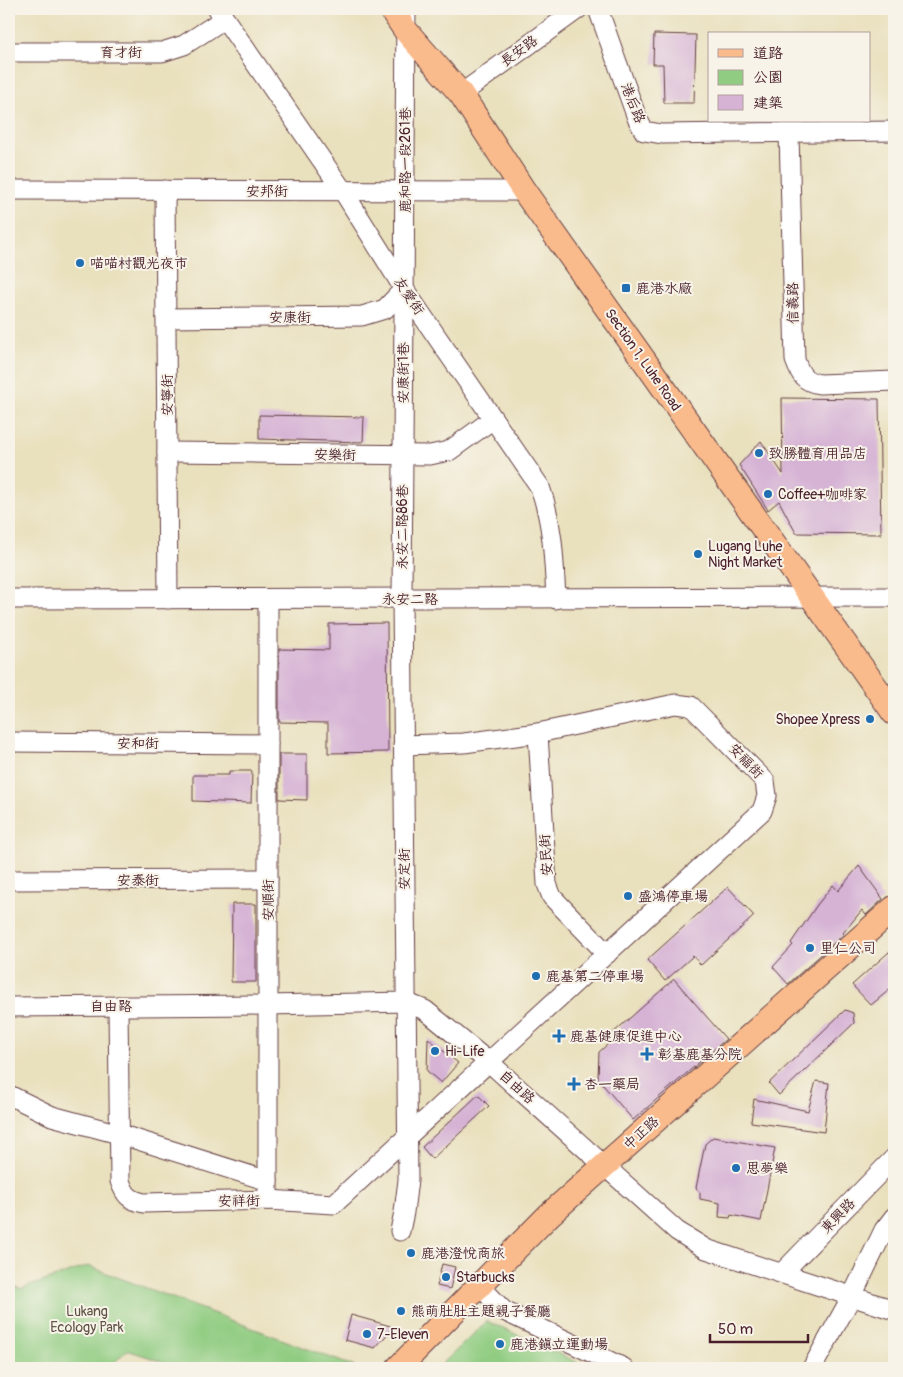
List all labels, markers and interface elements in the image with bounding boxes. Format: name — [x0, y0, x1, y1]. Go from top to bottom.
street label: 長安路 — [497, 32, 541, 70]
legend — [708, 32, 870, 122]
street label: 育才街 — [100, 44, 142, 61]
text: 道路 — [753, 44, 783, 63]
text: 公園 — [753, 68, 783, 87]
street label: 港后路 — [617, 80, 649, 126]
text: 建築 — [753, 94, 783, 113]
street label: 鹿和路一段261巷 — [397, 106, 414, 213]
street label: 安邦街 — [246, 183, 288, 200]
place label: 喵喵村觀光夜市 — [90, 255, 188, 272]
marker: 喵喵村觀光夜市 — [74, 257, 86, 269]
street label: 友愛街 — [390, 274, 428, 318]
place label: 鹿港水廠 — [636, 280, 692, 297]
marker: 鹿港水廠 — [620, 282, 632, 294]
street label: 信義路 — [784, 282, 802, 324]
street label: Section 1, Luhe Road — [601, 306, 685, 415]
street label: 安康街 — [269, 309, 311, 326]
street label: 安康街1巷 — [395, 341, 412, 404]
street label: 安寧街 — [159, 374, 176, 416]
place label: 致勝體育用品店 — [769, 445, 867, 462]
street label: 安樂街 — [314, 446, 356, 464]
marker: 致勝體育用品店 — [753, 447, 765, 459]
street label: 永安二路86巷 — [394, 483, 411, 570]
place label: Coffee+咖啡家 — [778, 486, 867, 503]
marker: Coffee+咖啡家 — [762, 488, 774, 500]
place label: Lugang Luhe Night Market — [708, 538, 783, 571]
marker: Lugang Luhe Night Market — [692, 548, 704, 560]
street label: 永安二路 — [382, 591, 438, 608]
place label: Shopee Xpress — [775, 711, 861, 728]
marker: Shopee Xpress — [864, 713, 876, 725]
street label: 安和街 — [117, 735, 159, 752]
street label: 安福街 — [725, 740, 767, 782]
street label: 安民街 — [536, 833, 556, 877]
street label: 安定街 — [396, 848, 413, 890]
street label: 安泰街 — [117, 872, 159, 889]
street label: 安順街 — [260, 879, 277, 921]
place label: 盛鴻停車場 — [638, 888, 708, 905]
marker: 盛鴻停車場 — [622, 890, 634, 902]
place label: 里仁公司 — [820, 940, 876, 957]
marker: 里仁公司 — [804, 942, 816, 954]
place label: 鹿基第二停車場 — [546, 968, 644, 985]
marker: 鹿基第二停車場 — [530, 970, 542, 982]
street label: 自由路 — [90, 998, 132, 1015]
place label: 鹿基健康促進中心 — [570, 1028, 682, 1045]
marker: 鹿基健康促進中心 — [552, 1029, 566, 1043]
place label: Hi-Life — [445, 1043, 485, 1060]
marker: Hi-Life — [429, 1045, 441, 1057]
place label: 彰基鹿基分院 — [658, 1046, 742, 1063]
marker: 彰基鹿基分院 — [640, 1047, 654, 1061]
street label: 自由路 — [496, 1067, 538, 1107]
place label: 杏一藥局 — [584, 1076, 640, 1093]
marker: 杏一藥局 — [568, 1078, 580, 1090]
street label: 中正路 — [620, 1113, 662, 1153]
place label: 思夢樂 — [746, 1160, 788, 1177]
marker: 思夢樂 — [730, 1162, 742, 1174]
street label: 安祥街 — [218, 1192, 260, 1210]
street label: 東興路 — [817, 1195, 859, 1237]
place label: 鹿港澄悅商旅 — [421, 1245, 505, 1262]
marker: 鹿港澄悅商旅 — [405, 1247, 417, 1259]
place label: Starbucks — [456, 1269, 515, 1286]
marker: Starbucks — [440, 1271, 452, 1283]
park label: Lukang Ecology Park — [50, 1303, 124, 1336]
place label: 熊萌肚肚主題親子餐廳 — [411, 1303, 551, 1320]
marker: 熊萌肚肚主題親子餐廳 — [395, 1305, 407, 1317]
scale bar — [710, 1312, 808, 1344]
text: 50 m — [718, 1320, 753, 1339]
place label: 7-Eleven — [377, 1326, 429, 1343]
marker: 7-Eleven — [361, 1328, 373, 1340]
place label: 鹿港鎮立運動場 — [510, 1336, 608, 1353]
marker: 鹿港鎮立運動場 — [494, 1338, 506, 1350]

